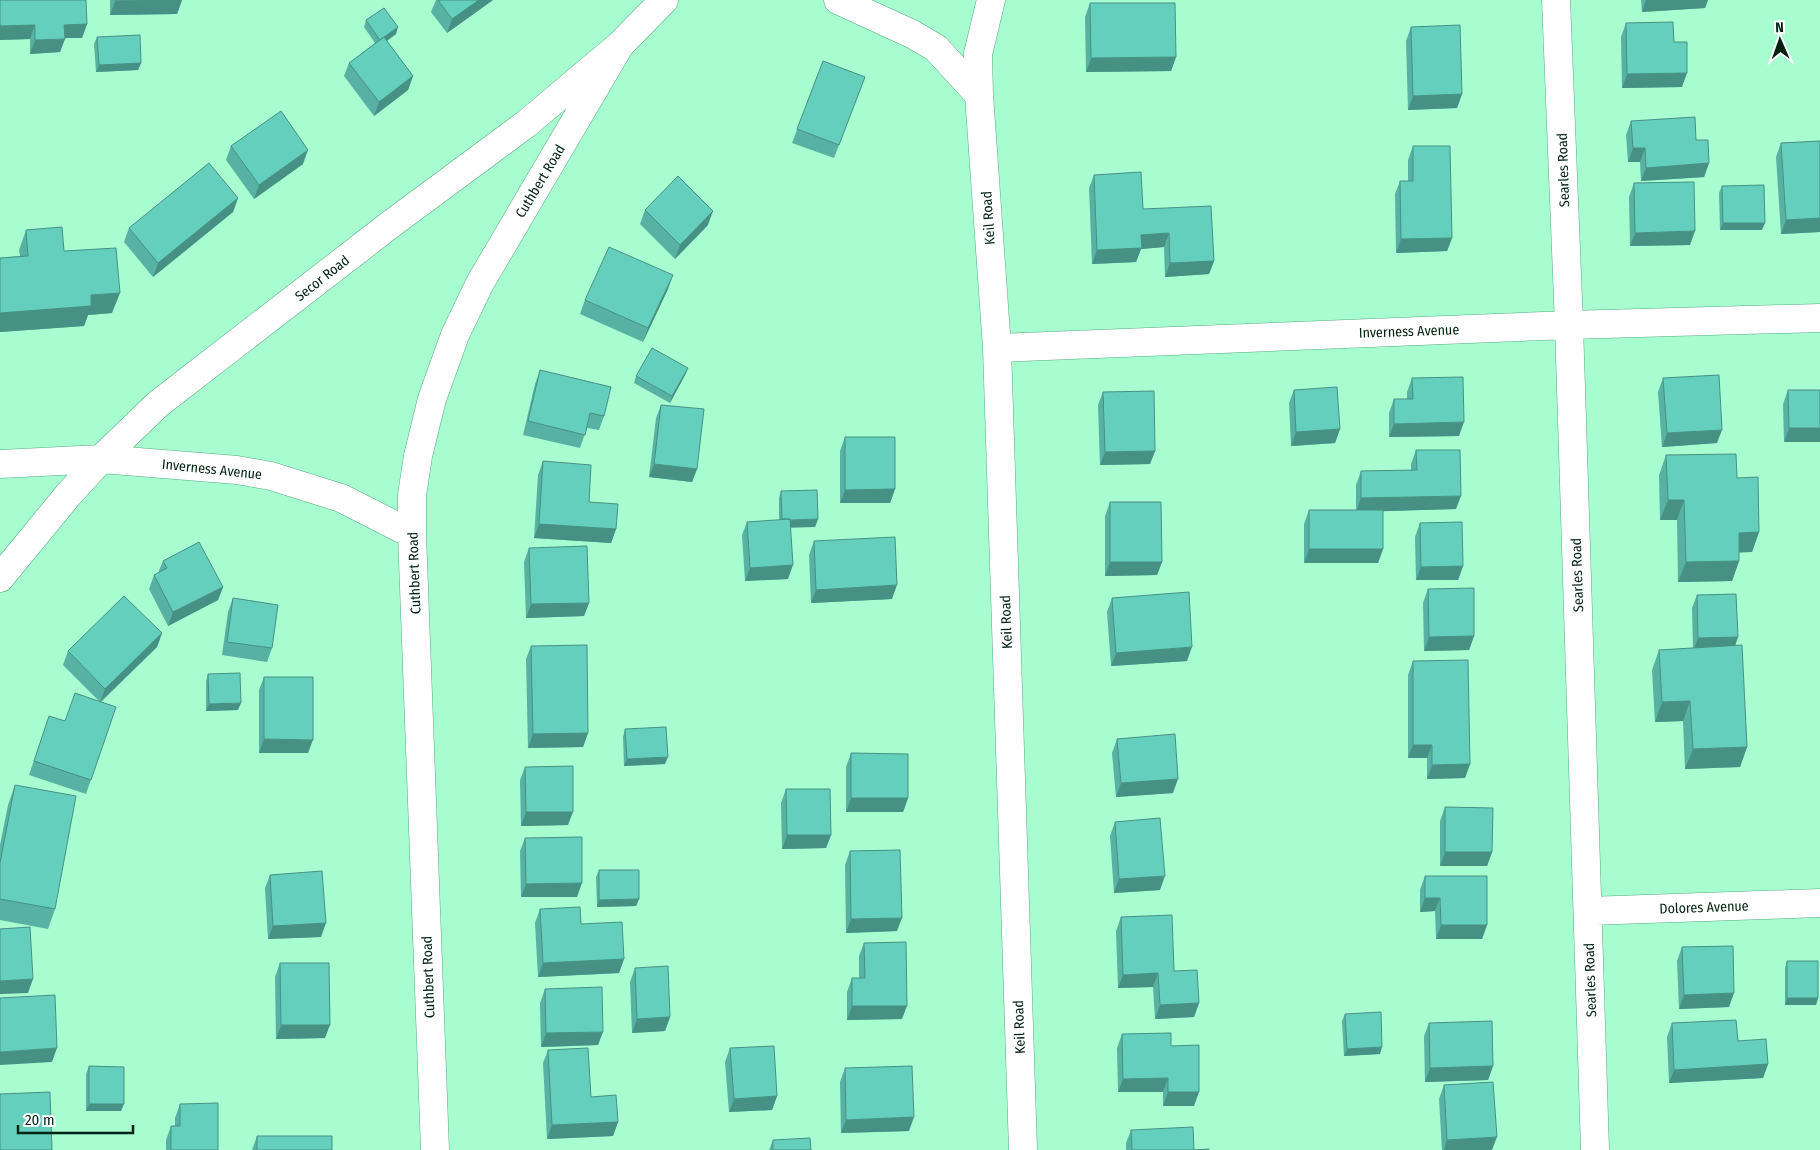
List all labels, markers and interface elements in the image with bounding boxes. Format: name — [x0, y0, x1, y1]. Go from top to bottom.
north arrow — [1755, 15, 1805, 65]
text: N — [1775, 19, 1784, 36]
street label: Searles Road — [1554, 133, 1573, 207]
street label: Cuthbert Road — [512, 142, 569, 221]
street label: Keil Road — [978, 191, 999, 245]
street label: Secor Road — [292, 252, 353, 305]
street label: Inverness Avenue — [1359, 321, 1460, 342]
street label: Inverness Avenue — [161, 456, 263, 483]
street label: Cuthbert Road — [405, 532, 424, 614]
street label: Searles Road — [1568, 538, 1587, 612]
street label: Keil Road — [997, 595, 1016, 649]
street label: Dolores Avenue — [1659, 897, 1749, 918]
street label: Cuthbert Road — [419, 936, 438, 1018]
street label: Searles Road — [1581, 943, 1600, 1017]
street label: Keil Road — [1010, 1000, 1029, 1054]
scale bar — [18, 1102, 132, 1134]
text: 20 m — [25, 1111, 55, 1129]

